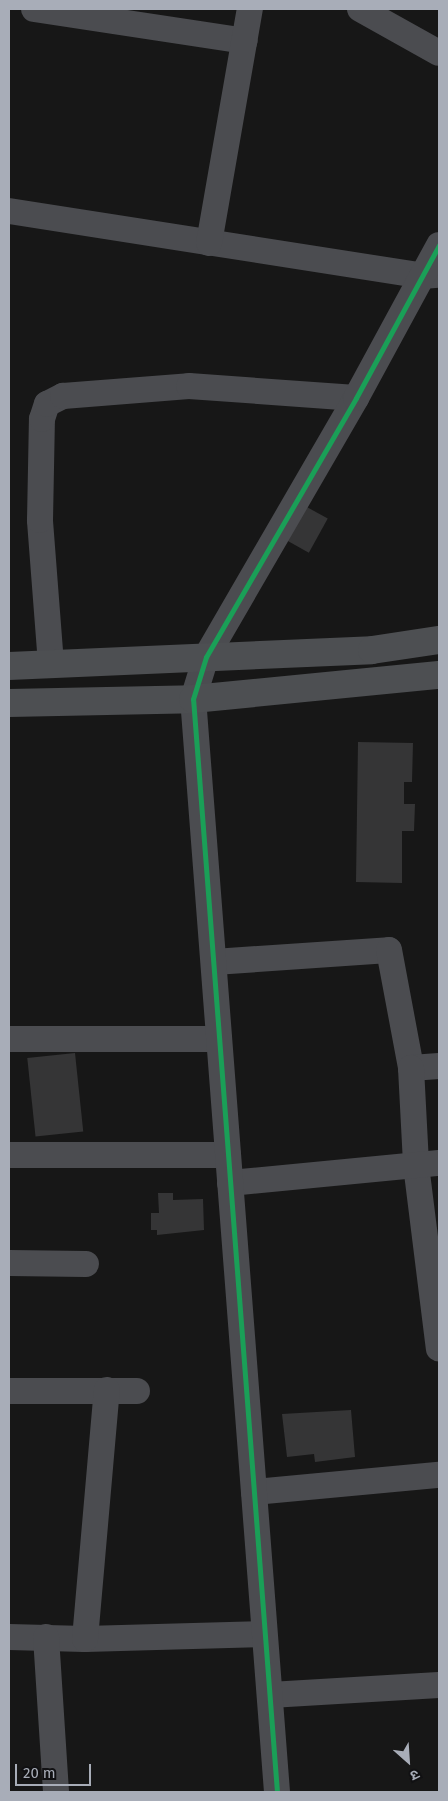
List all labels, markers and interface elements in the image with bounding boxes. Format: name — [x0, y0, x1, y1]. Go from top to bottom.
north arrow — [383, 1736, 433, 1786]
scale bar — [18, 1754, 94, 1786]
text: 20 m — [23, 1764, 56, 1782]
text: उ — [407, 1765, 422, 1784]

